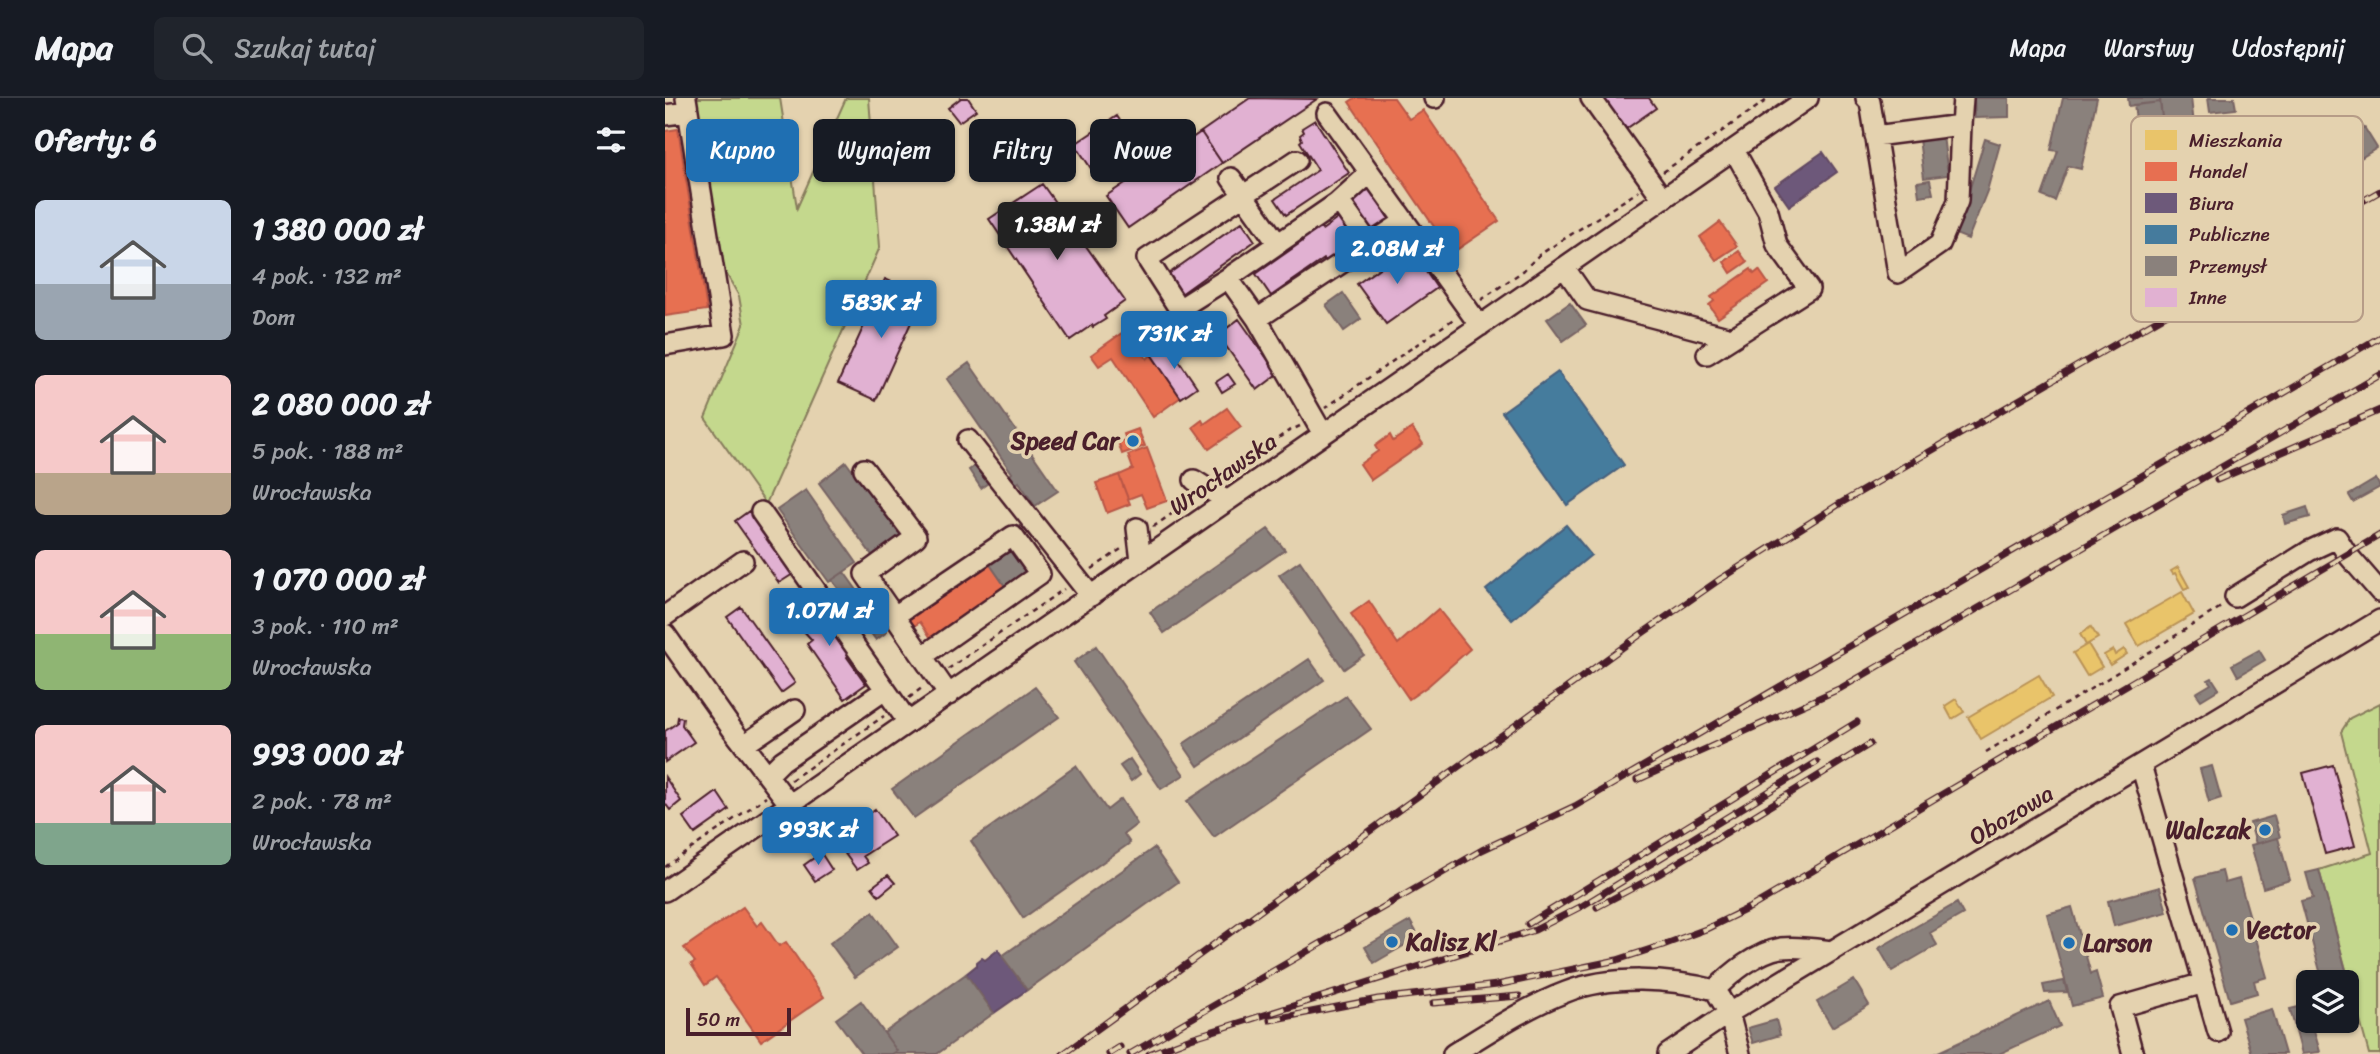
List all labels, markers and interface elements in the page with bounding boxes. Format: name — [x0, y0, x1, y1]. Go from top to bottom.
search box — [154, 17, 644, 80]
text: Mapa — [35, 19, 112, 77]
text: Szukaj tutaj — [234, 25, 376, 71]
text: Mapa — [2009, 27, 2066, 69]
text: Warstwy — [2104, 27, 2194, 69]
text: Udostępnij — [2232, 27, 2345, 69]
icon: search — [178, 29, 216, 67]
text: Oferty: 6 — [35, 113, 157, 167]
legend — [2131, 116, 2363, 322]
chip: Kupno — [686, 119, 799, 182]
chip: Wynajem — [813, 119, 955, 182]
chip: Filtry — [969, 119, 1076, 182]
chip: Nowe — [1090, 119, 1196, 182]
icon: filters — [592, 121, 630, 159]
text: Mieszkania — [2189, 124, 2282, 157]
text: Handel — [2189, 155, 2248, 188]
text: Biura — [2189, 187, 2234, 220]
text: 1 380 000 zł — [252, 202, 423, 256]
pin: 1.38M zł — [985, 202, 1129, 262]
text: 1.38M zł — [1014, 204, 1100, 245]
text: Publiczne — [2189, 218, 2270, 251]
pin: 2.08M zł — [1325, 226, 1469, 286]
icon: home — [91, 228, 175, 312]
text: 2.08M zł — [1351, 228, 1443, 269]
text: Przemysł — [2189, 250, 2268, 283]
text: 4 pok. · 132 m² — [252, 256, 402, 297]
pin: 583K zł — [816, 280, 946, 340]
text: Inne — [2188, 281, 2227, 314]
text: 583K zł — [842, 282, 920, 323]
text: Dom — [252, 297, 295, 338]
pin: 731K zł — [1109, 312, 1239, 371]
text: 731K zł — [1137, 313, 1211, 354]
text: 2 080 000 zł — [252, 377, 430, 431]
icon: home — [91, 403, 175, 487]
place label: Speed Car — [1010, 420, 1121, 462]
street label: Wrocławska — [1160, 421, 1286, 527]
text: 5 pok. · 188 m² — [252, 431, 403, 472]
marker: Speed Car — [1125, 433, 1141, 449]
text: Wrocławska — [252, 472, 372, 513]
text: 1 070 000 zł — [252, 552, 424, 606]
icon: home — [91, 578, 175, 662]
pin: 1.07M zł — [757, 588, 901, 648]
text: 1.07M zł — [785, 590, 873, 631]
text: 3 pok. · 110 m² — [252, 606, 399, 647]
text: Wrocławska — [252, 647, 372, 688]
text: 993 000 zł — [252, 727, 402, 781]
icon: home — [91, 753, 175, 837]
street label: Obozowa — [1960, 773, 2062, 857]
text: 2 pok. · 78 m² — [252, 781, 392, 822]
pin: 993K zł — [753, 808, 883, 867]
text: 993K zł — [778, 809, 858, 850]
place label: Walczak — [2165, 809, 2252, 851]
text: Wrocławska — [252, 822, 372, 863]
marker: Walczak — [2257, 822, 2273, 838]
place label: Vector — [2246, 909, 2317, 951]
place label: Kalisz Kl — [1405, 921, 1497, 963]
place label: Larson — [2083, 922, 2152, 964]
marker: Vector — [2224, 922, 2240, 938]
marker: Kalisz Kl — [1384, 934, 1400, 950]
marker: Larson — [2061, 935, 2077, 951]
map controls — [2296, 970, 2359, 1033]
button: layers — [2296, 970, 2359, 1033]
text: 50 m — [697, 1003, 740, 1036]
scale bar — [686, 1005, 791, 1037]

